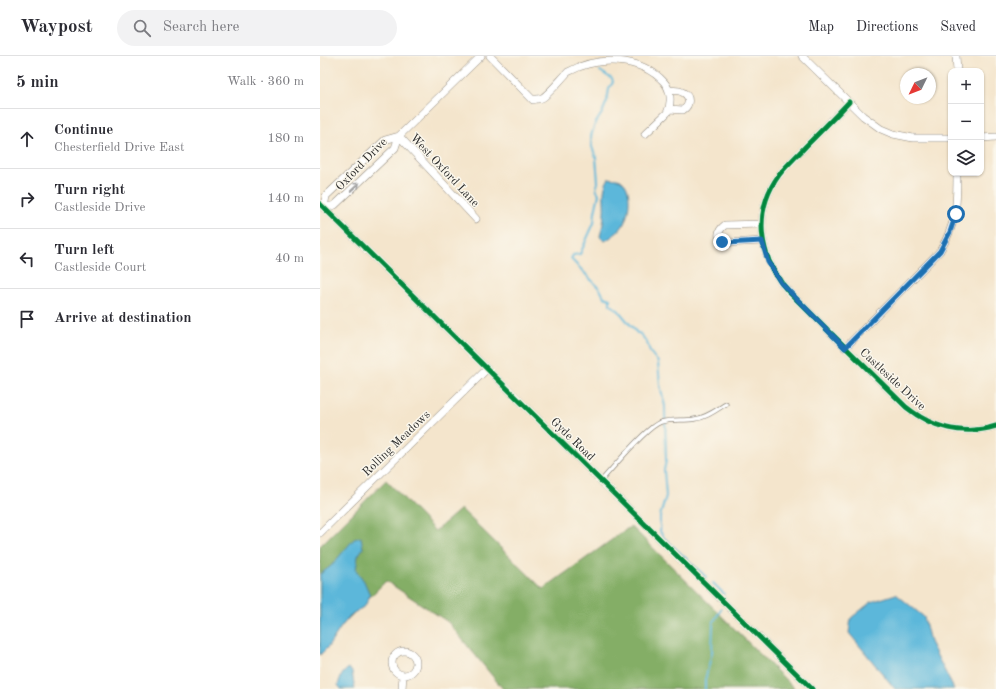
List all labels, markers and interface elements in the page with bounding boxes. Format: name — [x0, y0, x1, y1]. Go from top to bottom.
search box — [117, 10, 397, 46]
icon: search — [131, 17, 153, 39]
text: Waypost — [20, 18, 93, 37]
text: Search here — [163, 20, 239, 35]
text: Map — [808, 20, 834, 34]
text: Directions — [856, 20, 918, 34]
text: Saved — [940, 20, 976, 34]
north arrow — [900, 68, 936, 104]
map controls — [948, 68, 984, 176]
button: + — [948, 68, 984, 104]
text: 5 min — [16, 74, 59, 91]
text: Walk · 360 m — [227, 75, 304, 88]
button: − — [948, 104, 984, 140]
text: Continue — [54, 123, 113, 138]
icon: ahead — [16, 128, 38, 150]
text: 180 m — [267, 132, 304, 145]
street label: West Oxford Lane — [407, 132, 481, 210]
street label: Oxford Drive — [334, 136, 390, 193]
button: layers — [948, 140, 984, 176]
text: Chesterfield Drive East — [54, 141, 185, 154]
one-way arrow — [350, 182, 360, 191]
text: Turn right — [54, 183, 125, 198]
icon: right — [16, 188, 38, 210]
text: 140 m — [267, 192, 304, 205]
text: Castleside Drive — [54, 201, 146, 214]
route start — [947, 205, 965, 223]
route end — [713, 233, 731, 251]
text: Turn left — [54, 243, 114, 258]
icon: left — [16, 248, 38, 270]
text: 40 m — [275, 252, 304, 265]
text: Castleside Court — [54, 261, 146, 274]
icon: arrive — [16, 308, 38, 330]
text: Arrive at destination — [54, 311, 192, 326]
street label: Castleside Drive — [857, 347, 928, 413]
street label: Rolling Meadows — [361, 409, 433, 479]
street label: Gyde Road — [548, 416, 597, 464]

